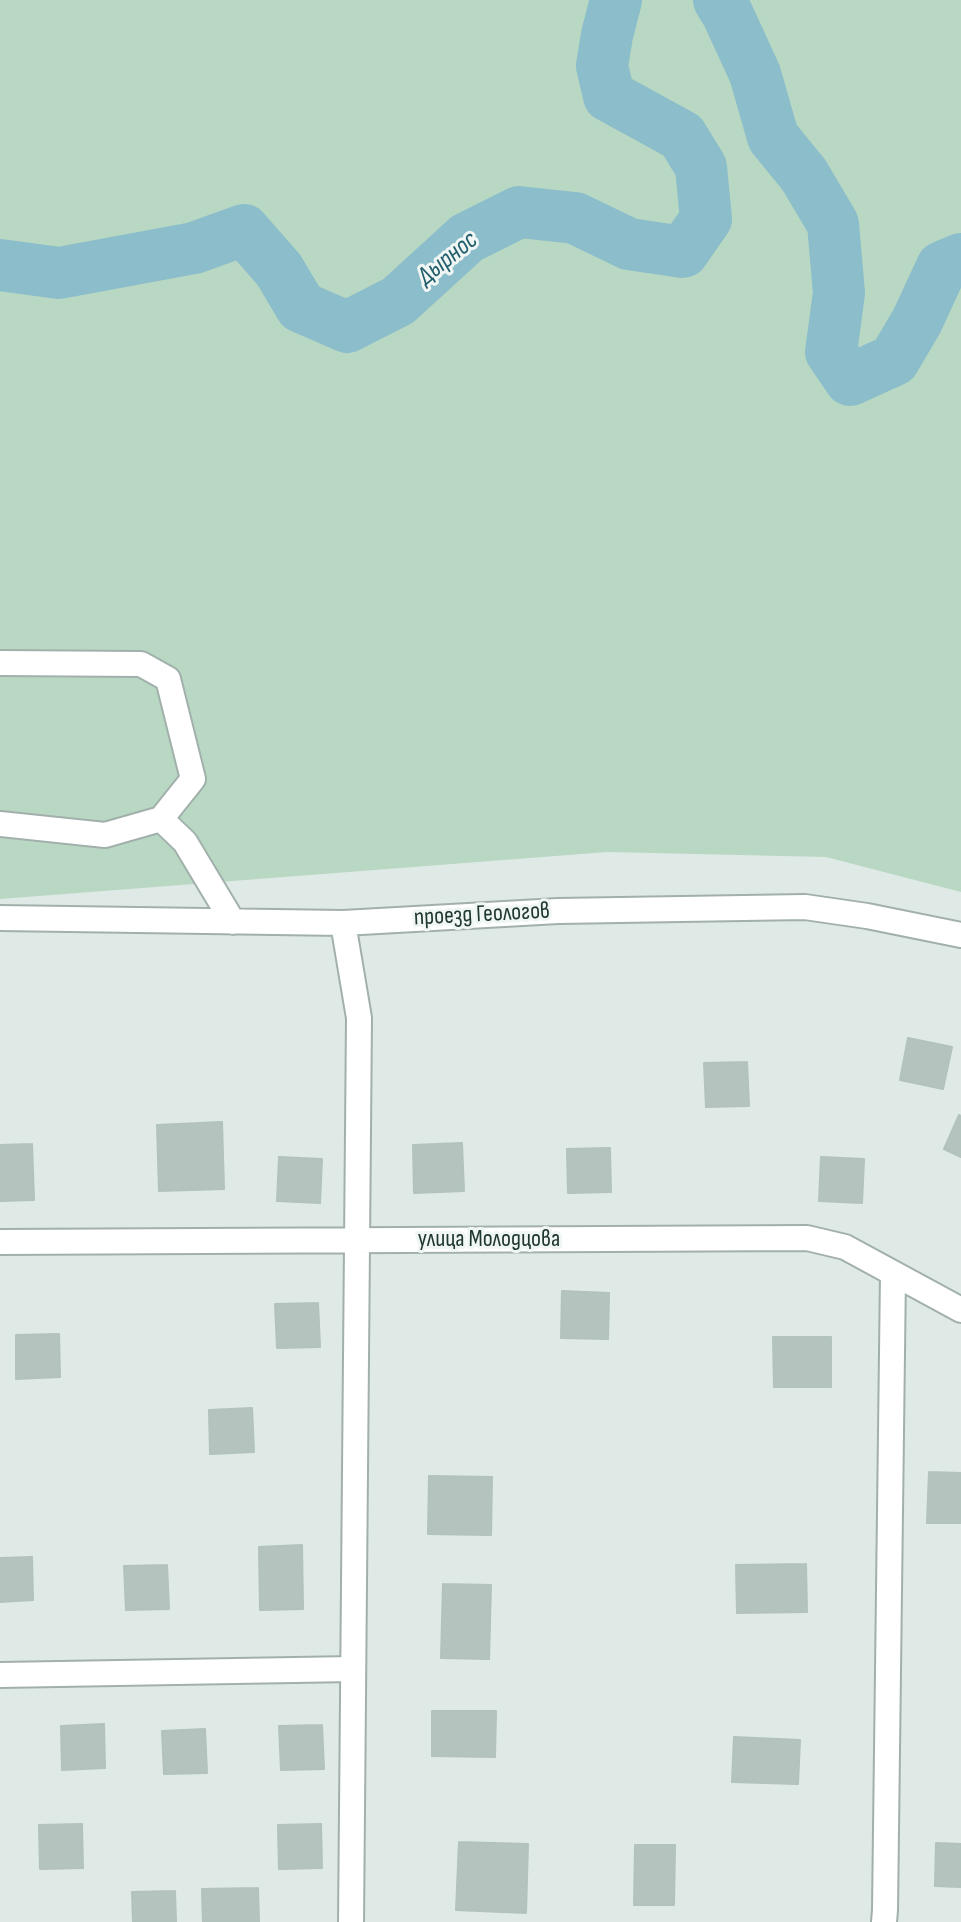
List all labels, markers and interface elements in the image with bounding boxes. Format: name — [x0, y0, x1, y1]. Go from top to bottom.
water label: Дырнос — [411, 225, 485, 293]
street label: проезд Геологов — [413, 897, 551, 933]
street label: улица Молодцова — [418, 1226, 560, 1254]

